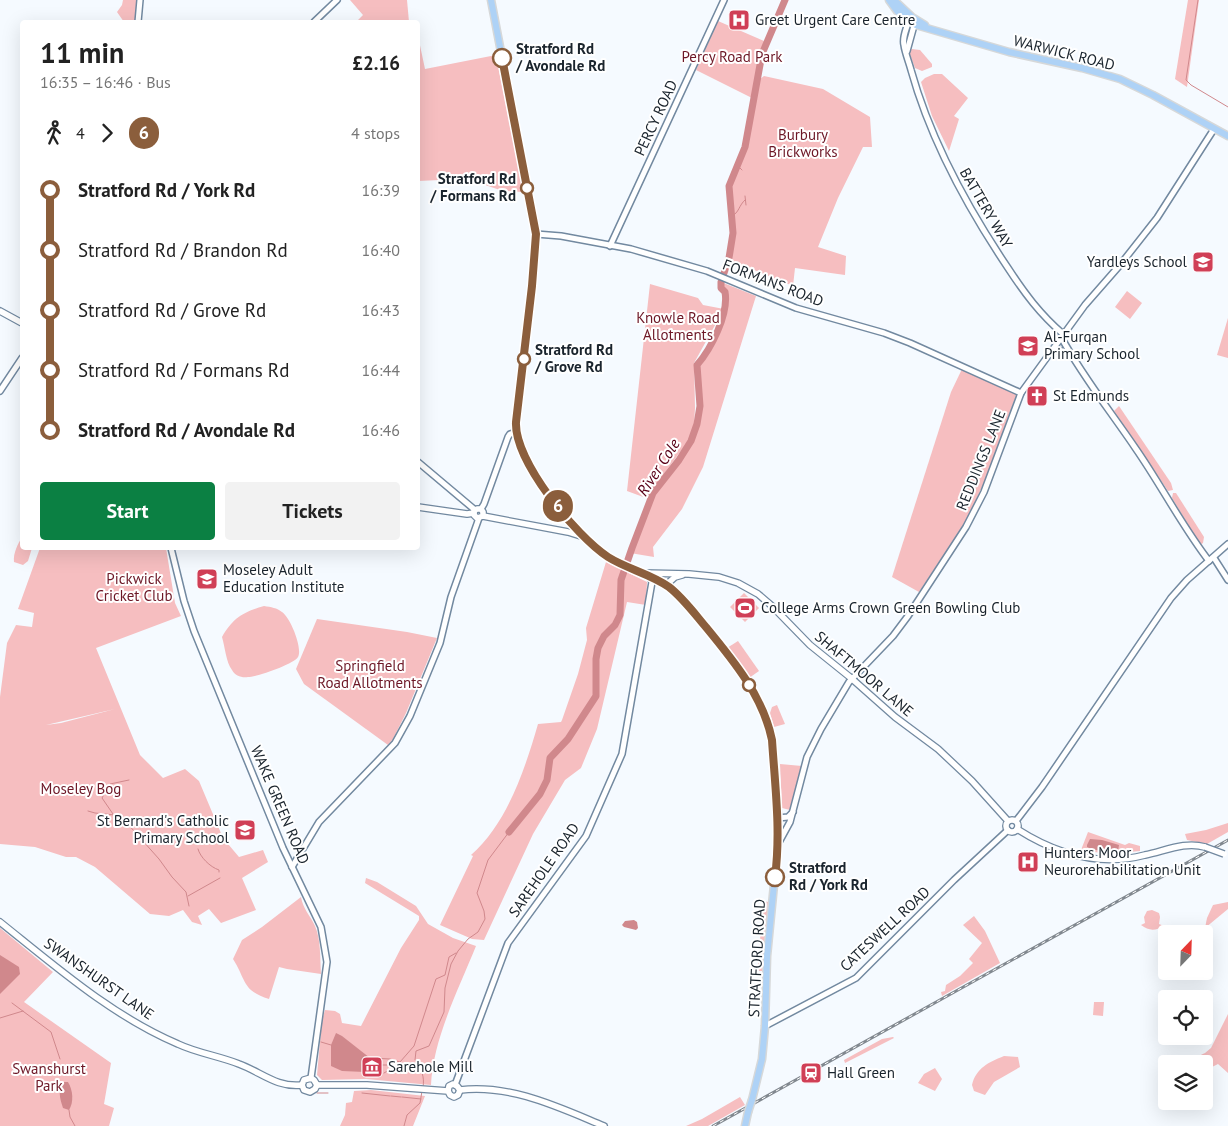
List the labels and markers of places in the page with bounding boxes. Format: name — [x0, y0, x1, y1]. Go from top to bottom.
hospital icon: Greet Urgent Care Centre — [727, 8, 751, 32]
place label: Greet Urgent Care Centre — [755, 10, 915, 29]
place label: Stratford Rd / Avondale Rd — [515, 39, 605, 75]
marker: Stratford Rd / Avondale Rd — [492, 48, 512, 68]
place label: Stratford Rd / Formans Rd — [429, 169, 516, 205]
marker: Stratford Rd / Formans Rd — [520, 181, 534, 195]
school or university icon: Yardleys School — [1191, 250, 1215, 274]
place label: Yardleys School — [1087, 252, 1188, 271]
place label: Al-Furqan Primary School — [1044, 327, 1140, 363]
school or university icon: Al-Furqan Primary School — [1016, 334, 1040, 358]
place label: Stratford Rd / Grove Rd — [534, 340, 613, 376]
marker: Stratford Rd / Grove Rd — [517, 352, 531, 366]
church icon: St Edmunds — [1025, 384, 1049, 408]
place label: St Edmunds — [1053, 386, 1129, 405]
place label: Moseley Adult Education Institute — [223, 560, 344, 596]
school or university icon: Moseley Adult Education Institute — [195, 567, 219, 591]
sports icon: College Arms Crown Green Bowling Club — [733, 596, 757, 620]
place label: College Arms Crown Green Bowling Club — [761, 598, 1020, 617]
unlabelled marker — [742, 678, 756, 692]
place label: St Bernard's Catholic Primary School — [97, 811, 230, 847]
school or university icon: St Bernard's Catholic Primary School — [233, 818, 257, 842]
place label: Hunters Moor Neurorehabilitation Unit — [1044, 843, 1201, 879]
hospital icon: Hunters Moor Neurorehabilitation Unit — [1016, 850, 1040, 874]
place label: Stratford Rd / York Rd — [789, 858, 868, 894]
marker: Stratford Rd / York Rd — [765, 867, 785, 887]
museum icon: Sarehole Mill — [360, 1055, 384, 1079]
place label: Sarehole Mill — [388, 1057, 474, 1076]
station icon: Hall Green — [799, 1061, 823, 1085]
place label: Hall Green — [827, 1063, 895, 1082]

